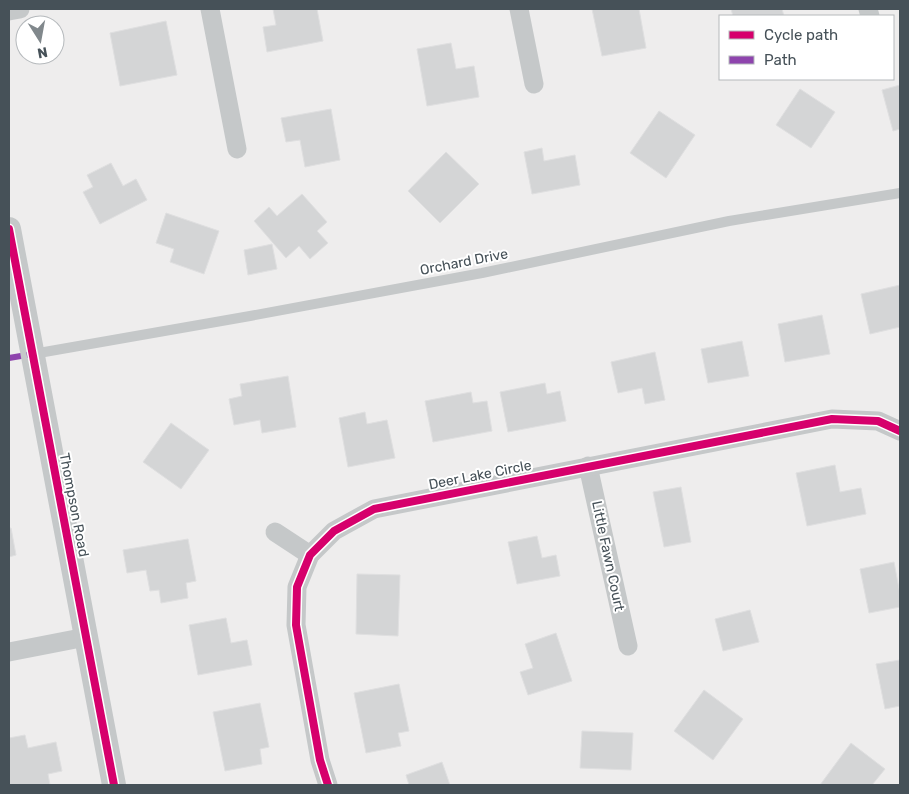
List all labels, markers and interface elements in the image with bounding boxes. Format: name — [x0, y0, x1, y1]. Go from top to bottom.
north arrow — [15, 15, 65, 65]
legend — [719, 15, 894, 80]
text: Cycle path — [764, 26, 838, 44]
text: N — [36, 43, 49, 62]
text: Path — [764, 51, 797, 69]
street label: Orchard Drive — [419, 245, 510, 279]
street label: Thompson Road — [56, 452, 92, 558]
street label: Deer Lake Circle — [427, 457, 533, 493]
street label: Little Fawn Court — [588, 499, 628, 613]

